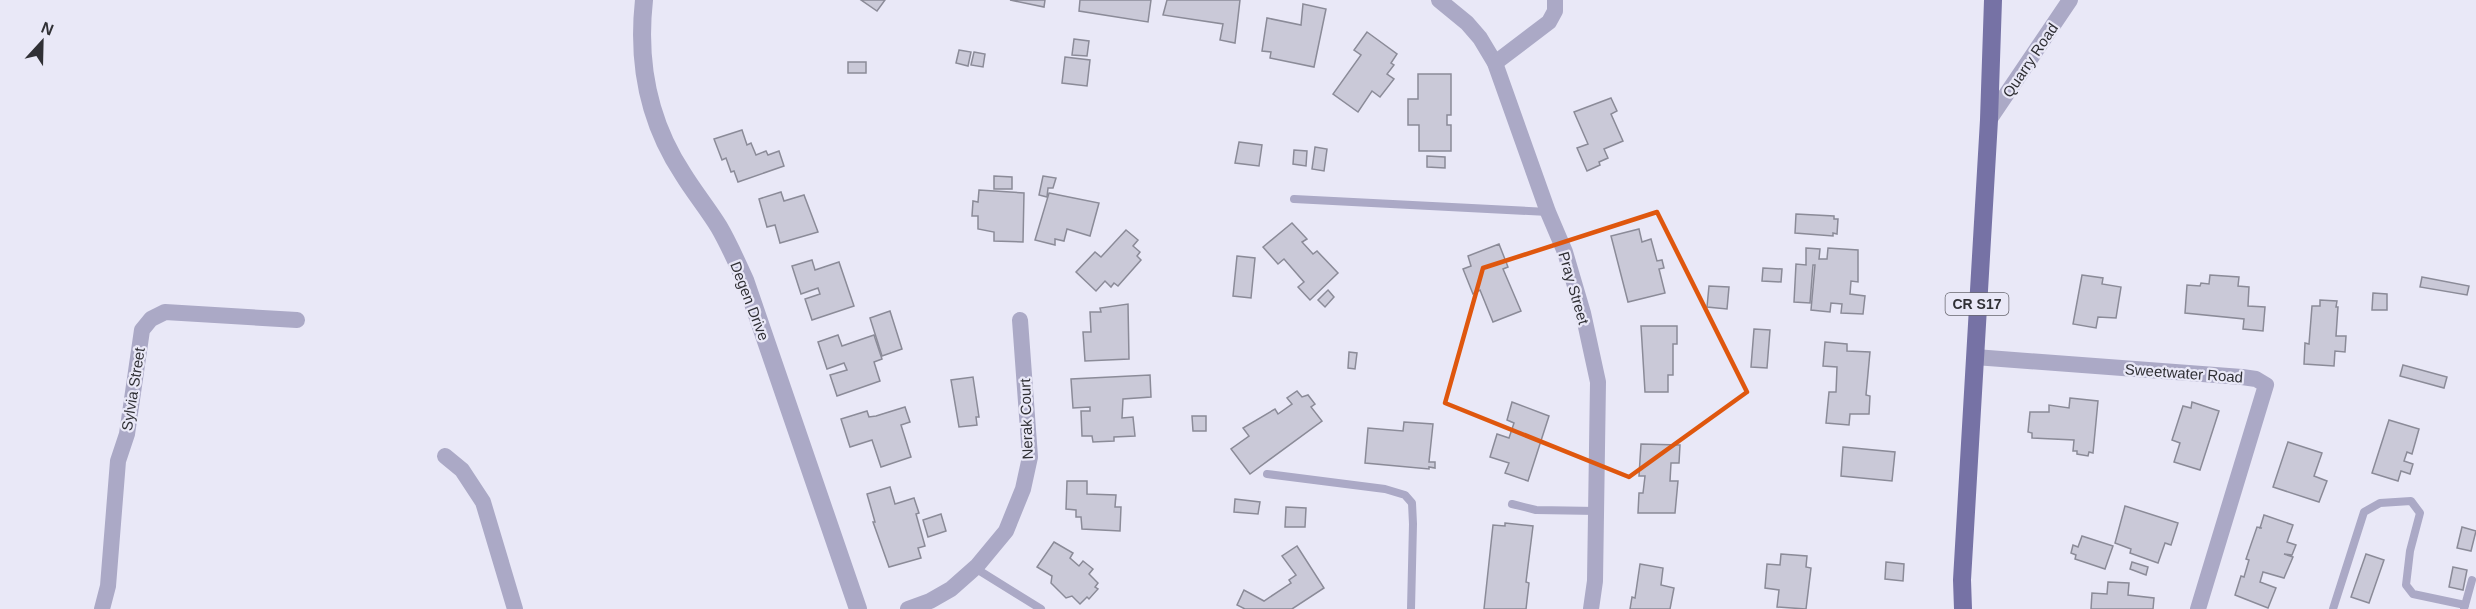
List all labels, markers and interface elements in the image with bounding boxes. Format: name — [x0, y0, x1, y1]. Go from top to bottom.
north arrow — [12, 12, 72, 72]
text: N — [39, 19, 56, 39]
street label: Quarry Road — [1999, 20, 2061, 100]
street label: Pray Street — [1555, 250, 1593, 327]
street label: Degen Drive — [727, 259, 773, 343]
road number: CR S17 — [1946, 293, 2008, 315]
street label: Sylvia Street — [118, 345, 148, 432]
street label: Sweetwater Road — [2124, 360, 2244, 386]
street label: Nerak Court — [1016, 377, 1036, 460]

